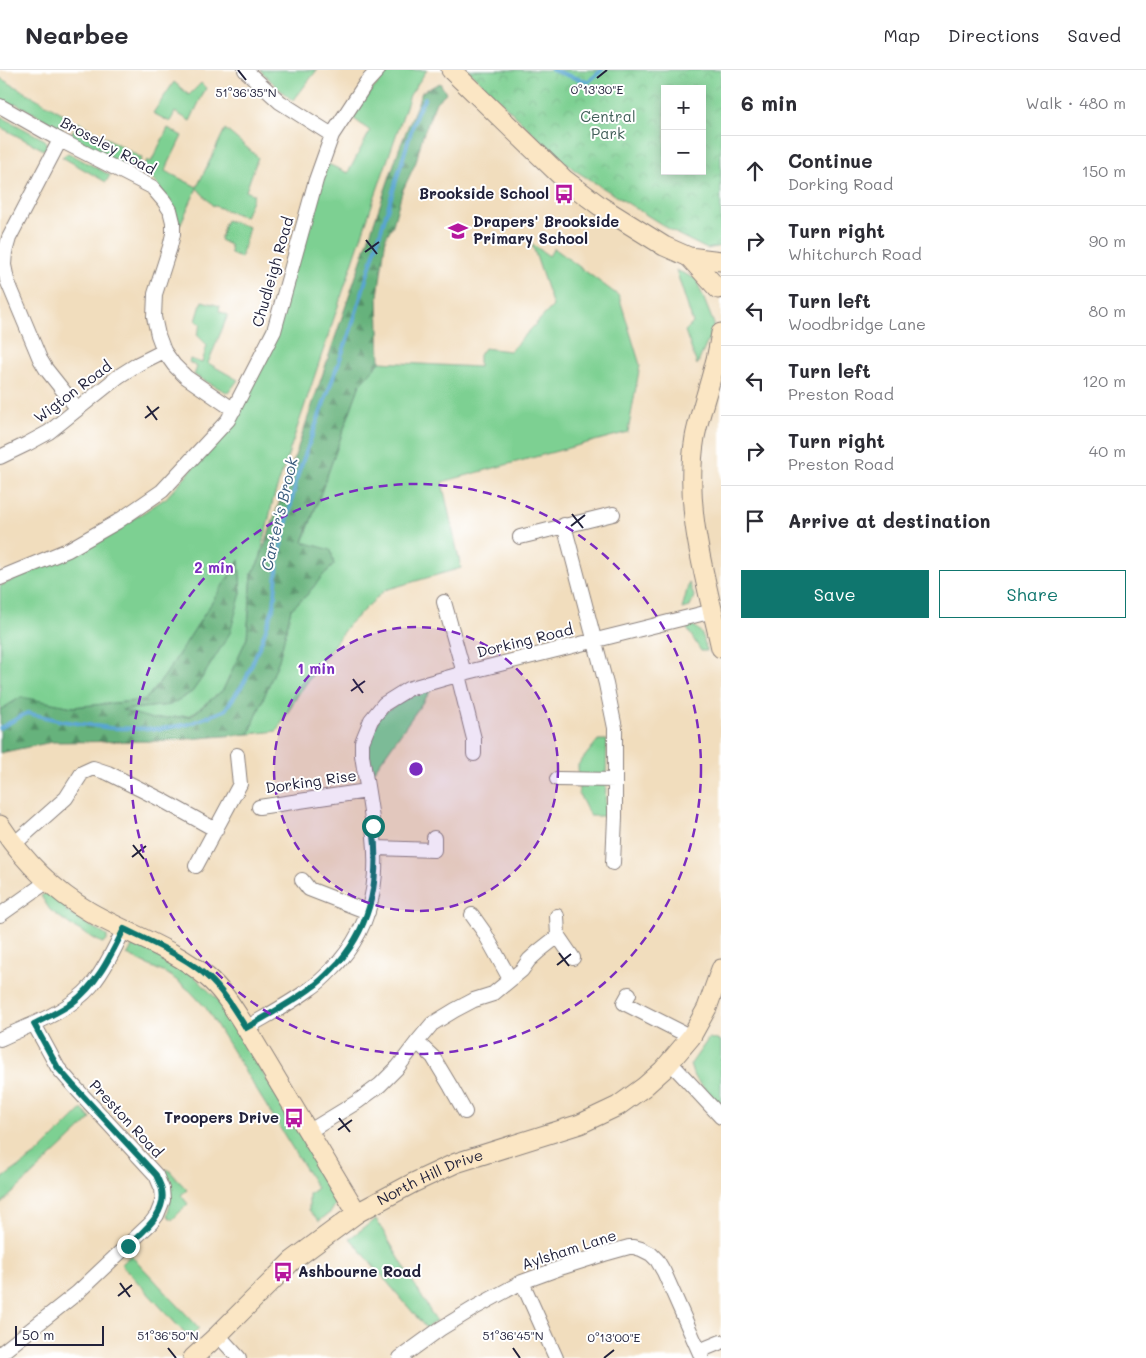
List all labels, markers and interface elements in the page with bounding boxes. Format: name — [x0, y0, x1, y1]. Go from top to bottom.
text: Nearbee — [25, 19, 129, 50]
text: Map — [883, 23, 920, 47]
text: Directions — [948, 23, 1040, 47]
text: Saved — [1068, 23, 1121, 47]
text: 0°13'30"E — [571, 81, 623, 97]
text: 51°36'35"N — [215, 84, 277, 100]
map controls — [661, 85, 706, 175]
button: + — [661, 85, 706, 130]
text: 6 min — [741, 89, 797, 116]
text: Walk · 480 m — [1025, 92, 1126, 113]
park label: Central Park — [580, 106, 636, 143]
street label: Broseley Road — [57, 112, 160, 179]
button: − — [661, 130, 706, 175]
text: Continue — [788, 148, 873, 173]
icon: ahead — [741, 157, 769, 185]
text: 150 m — [1082, 160, 1126, 181]
text: Dorking Road — [788, 173, 893, 194]
place label: Brookside School — [419, 183, 549, 203]
bus stop icon: Brookside School — [553, 183, 575, 205]
place label: Drapers' Brookside Primary School — [473, 211, 619, 248]
street label: Chudleigh Road — [247, 214, 297, 329]
text: Turn right — [788, 218, 885, 243]
school or university icon: Drapers' Brookside Primary School — [447, 220, 469, 242]
icon: right — [741, 227, 769, 255]
text: 90 m — [1089, 230, 1126, 251]
text: Whitchurch Road — [788, 243, 922, 264]
text: Turn left — [788, 288, 871, 313]
icon: left — [741, 297, 769, 325]
text: 80 m — [1089, 300, 1126, 321]
text: Woodbridge Lane — [788, 313, 926, 334]
street label: Wigton Road — [29, 355, 115, 427]
text: Turn left — [788, 358, 871, 383]
icon: left — [741, 367, 769, 395]
text: 120 m — [1082, 370, 1126, 391]
text: Preston Road — [788, 383, 894, 404]
text: Turn right — [788, 428, 885, 453]
icon: right — [741, 437, 769, 465]
text: 40 m — [1089, 440, 1126, 461]
text: Preston Road — [788, 453, 894, 474]
water label: Carter's Brook — [255, 454, 302, 573]
icon: arrive — [741, 507, 769, 535]
text: Arrive at destination — [788, 508, 991, 533]
text: 2 min — [194, 557, 234, 577]
button: Save — [741, 570, 929, 618]
button: Share — [939, 570, 1126, 618]
street label: Dorking Road — [475, 618, 575, 662]
text: 1 min — [297, 658, 335, 678]
centre of rings — [407, 760, 425, 778]
street label: Dorking Rise — [264, 765, 358, 797]
route start — [362, 815, 385, 838]
street label: Preston Road — [86, 1075, 168, 1161]
place label: Troopers Drive — [164, 1107, 279, 1127]
bus stop icon: Troopers Drive — [283, 1107, 305, 1129]
street label: North Hill Drive — [373, 1144, 485, 1209]
street label: Aylsham Lane — [519, 1224, 619, 1274]
route end — [117, 1235, 140, 1258]
bus stop icon: Ashbourne Road — [272, 1261, 294, 1283]
place label: Ashbourne Road — [298, 1261, 421, 1281]
scale bar — [15, 1323, 104, 1346]
text: 50 m — [22, 1325, 54, 1344]
text: 51°36'50"N — [137, 1327, 199, 1343]
text: 51°36'45"N — [482, 1327, 544, 1343]
text: 0°13'00"E — [588, 1329, 641, 1345]

